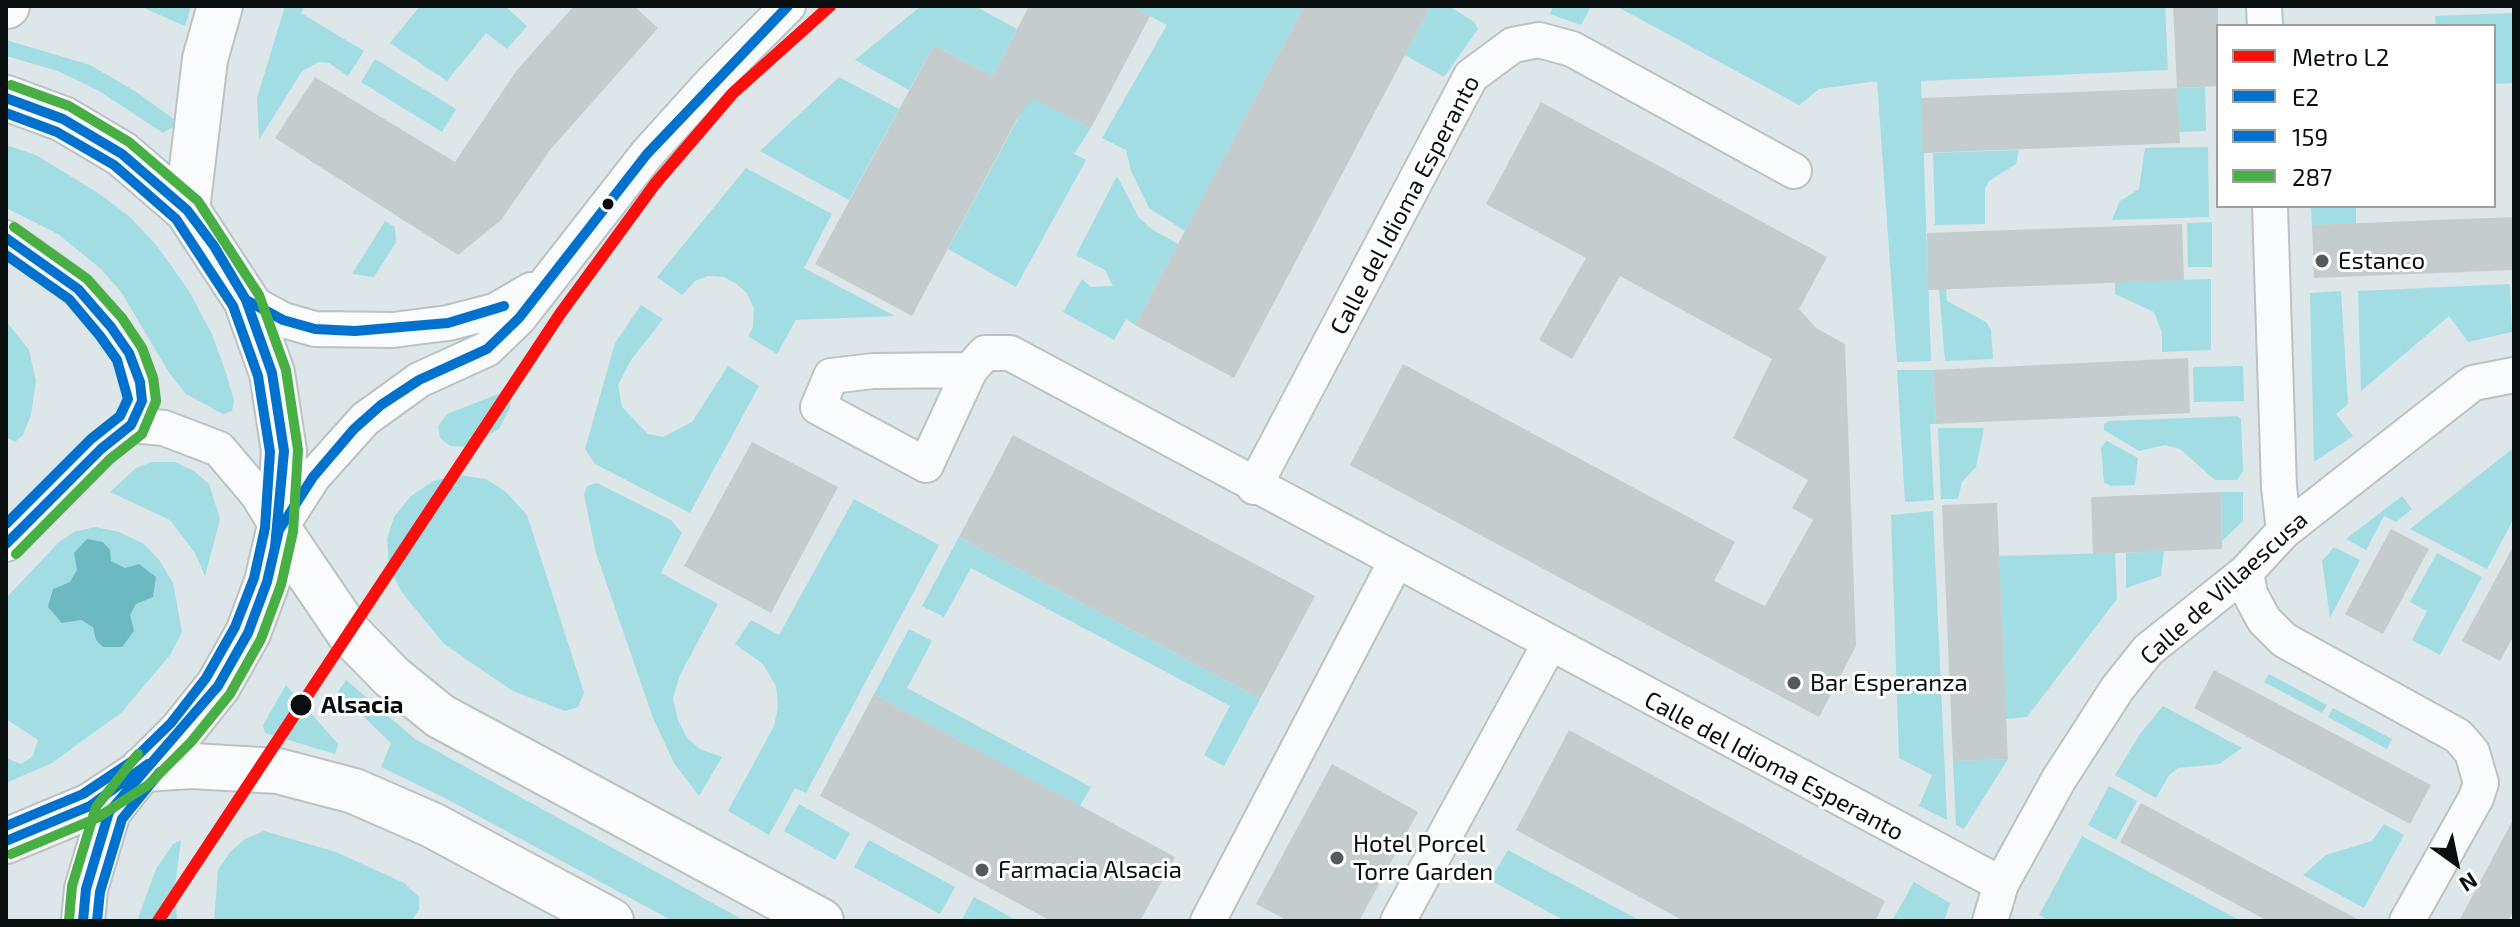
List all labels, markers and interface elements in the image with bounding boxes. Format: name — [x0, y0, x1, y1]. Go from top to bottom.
legend — [2216, 24, 2496, 208]
text: Metro L2 — [2292, 42, 2389, 71]
street label: Calle del Idioma Esperanto — [1324, 70, 1486, 340]
text: E2 — [2292, 82, 2319, 111]
text: 159 — [2292, 122, 2328, 151]
text: 287 — [2292, 162, 2332, 191]
unlabelled marker — [600, 196, 616, 212]
place label: Estanco — [2338, 247, 2425, 275]
marker: Estanco — [2313, 252, 2331, 270]
street label: Calle de Villaescusa — [2134, 505, 2314, 671]
place label: Bar Esperanza — [1810, 669, 1968, 697]
marker: Bar Esperanza — [1785, 674, 1803, 692]
street label: Calle del Idioma Esperanto — [1639, 685, 1909, 847]
place label: Alsacia — [321, 691, 403, 719]
marker: Alsacia — [288, 692, 314, 718]
north arrow — [2416, 823, 2496, 903]
place label: Hotel Porcel Torre Garden — [1353, 830, 1493, 886]
marker: Hotel Porcel Torre Garden — [1328, 849, 1346, 867]
place label: Farmacia Alsacia — [998, 856, 1182, 884]
marker: Farmacia Alsacia — [973, 861, 991, 879]
text: N — [2455, 868, 2483, 898]

